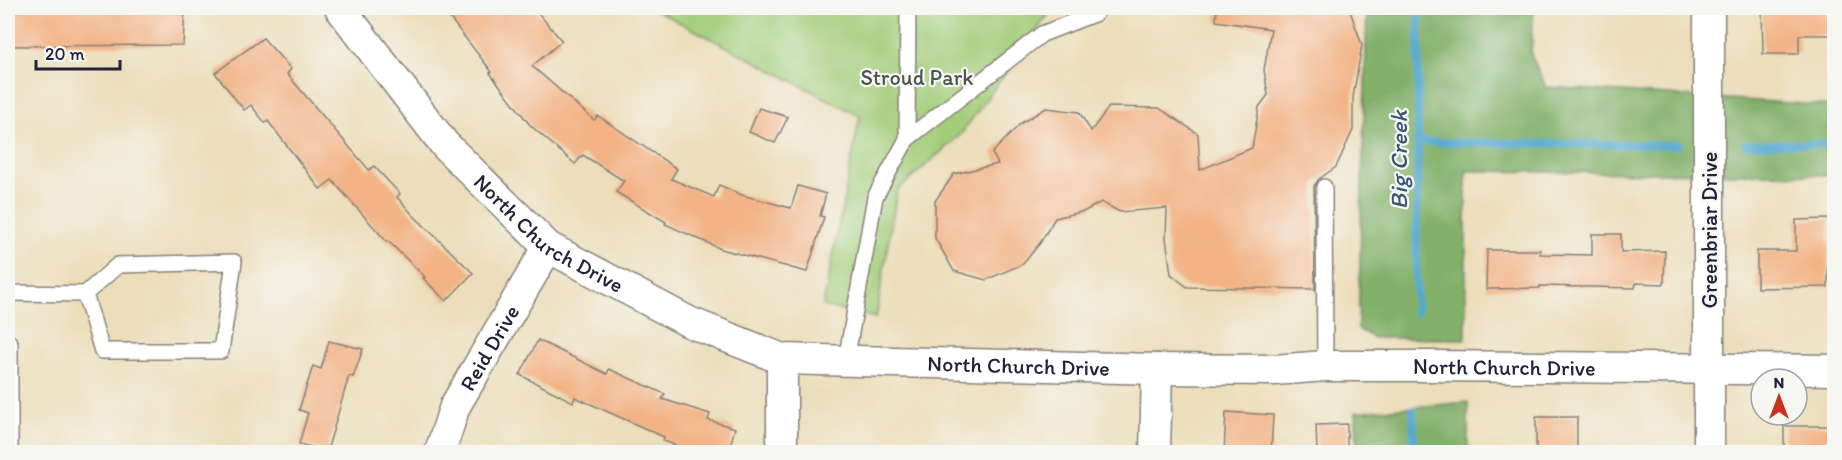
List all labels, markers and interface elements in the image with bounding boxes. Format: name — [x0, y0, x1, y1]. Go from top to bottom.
scale bar — [36, 33, 120, 71]
text: 20 m — [45, 43, 85, 65]
park label: Stroud Park — [860, 64, 974, 91]
water label: Big Creek — [1384, 109, 1413, 210]
street label: Greenbriar Drive — [1696, 152, 1723, 308]
street label: North Church Drive — [468, 168, 628, 298]
street label: Reid Drive — [454, 300, 525, 395]
street label: North Church Drive — [927, 349, 1110, 381]
street label: North Church Drive — [1413, 352, 1596, 381]
north arrow — [1749, 367, 1809, 427]
text: N — [1774, 373, 1784, 392]

